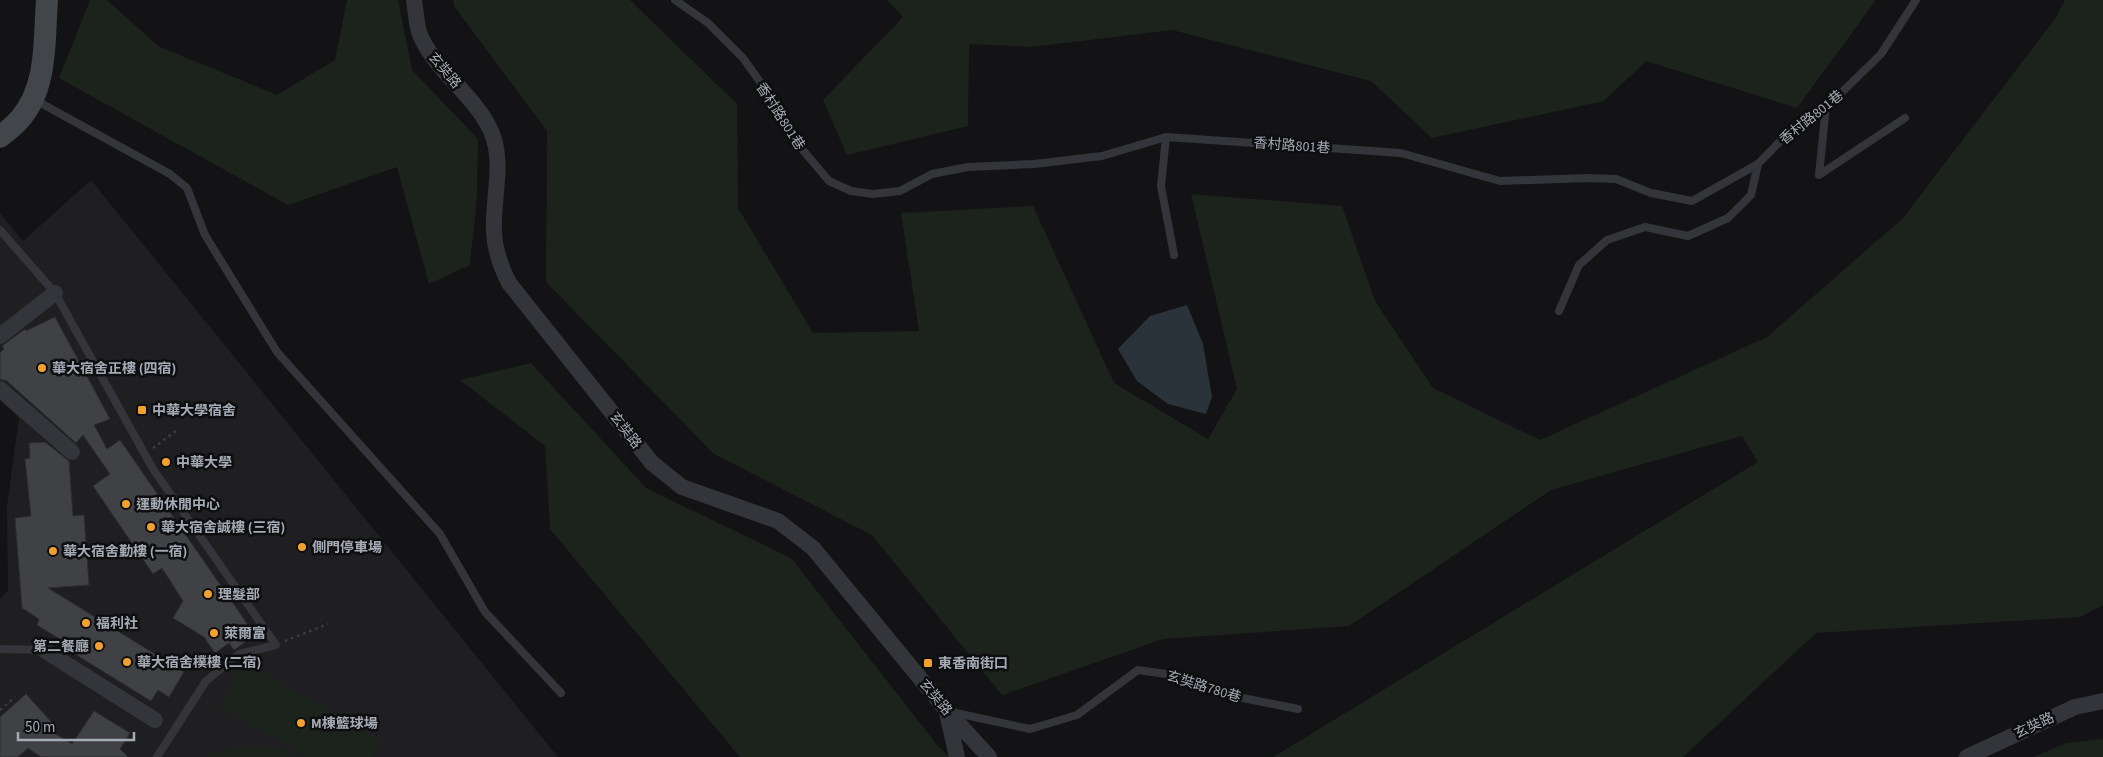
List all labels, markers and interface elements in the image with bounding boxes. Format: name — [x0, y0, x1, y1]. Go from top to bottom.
street label: 玄奘路 — [423, 48, 465, 93]
street label: 香村路801巷 — [751, 79, 809, 154]
street label: 香村路801巷 — [1775, 86, 1848, 150]
street label: 香村路801巷 — [1253, 133, 1331, 159]
place label: 華大宿舍正樓 (四宿) — [52, 359, 176, 379]
marker: 華大宿舍正樓 (四宿) — [36, 362, 48, 374]
place label: 中華大學宿舍 — [152, 401, 236, 421]
marker: 中華大學宿舍 — [136, 404, 148, 416]
street label: 玄奘路 — [604, 408, 646, 453]
place label: 中華大學 — [176, 453, 232, 473]
marker: 中華大學 — [160, 456, 172, 468]
place label: 運動休閒中心 — [136, 495, 220, 515]
marker: 運動休閒中心 — [120, 498, 132, 510]
place label: 華大宿舍誠樓 (三宿) — [161, 518, 285, 538]
marker: 華大宿舍誠樓 (三宿) — [145, 521, 157, 533]
place label: 側門停車場 — [312, 538, 382, 558]
marker: 側門停車場 — [296, 541, 308, 553]
place label: 華大宿舍勤樓 (一宿) — [63, 542, 187, 562]
marker: 華大宿舍勤樓 (一宿) — [47, 545, 59, 557]
place label: 理髮部 — [218, 585, 260, 605]
marker: 理髮部 — [202, 588, 214, 600]
place label: 福利社 — [96, 614, 138, 634]
marker: 福利社 — [80, 617, 92, 629]
place label: 萊爾富 — [224, 624, 266, 644]
marker: 萊爾富 — [208, 627, 220, 639]
place label: 第二餐廳 — [33, 637, 89, 657]
marker: 第二餐廳 — [93, 640, 105, 652]
place label: 華大宿舍樸樓 (二宿) — [137, 653, 261, 673]
place label: 東香南街口 — [938, 654, 1008, 674]
marker: 華大宿舍樸樓 (二宿) — [121, 656, 133, 668]
marker: 東香南街口 — [922, 657, 934, 669]
street label: 玄奘路780巷 — [1164, 666, 1243, 708]
street label: 玄奘路 — [914, 675, 956, 720]
street label: 玄奘路 — [2011, 708, 2058, 744]
scale bar — [18, 710, 134, 742]
place label: M棟籃球場 — [311, 714, 378, 734]
text: 50 m — [25, 717, 55, 738]
marker: M棟籃球場 — [295, 717, 307, 729]

